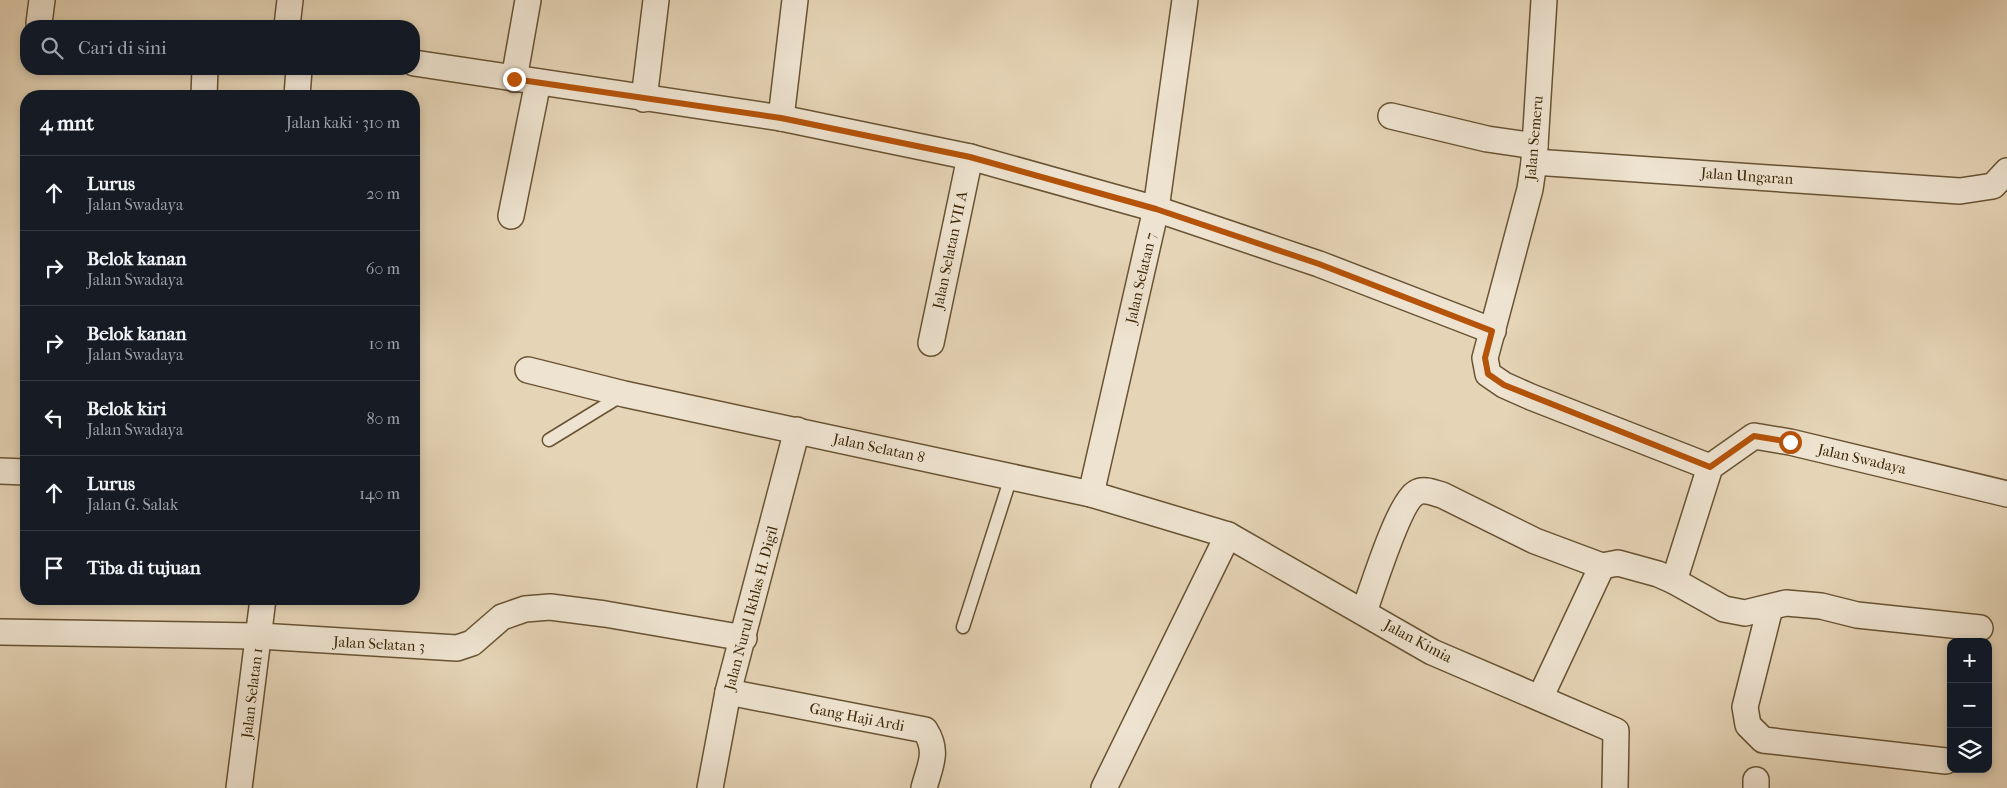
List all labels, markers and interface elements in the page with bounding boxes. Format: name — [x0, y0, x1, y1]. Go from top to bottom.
search box — [20, 20, 420, 75]
icon: search — [38, 34, 66, 62]
text: Cari di sini — [78, 37, 167, 59]
route end — [503, 68, 526, 91]
street label: Jalan Semeru — [1521, 94, 1547, 182]
text: 4 mnt — [40, 111, 94, 135]
text: Jalan kaki · 310 m — [286, 113, 400, 132]
street label: Jalan Ungaran — [1699, 164, 1794, 188]
text: Lurus — [87, 173, 135, 195]
icon: ahead — [40, 179, 68, 207]
text: 20 m — [366, 184, 400, 203]
street label: Jalan Selatan VII A — [929, 189, 971, 312]
text: Jalan Swadaya — [87, 195, 183, 214]
street label: Jalan Selatan 7 — [1122, 231, 1160, 326]
text: Belok kanan — [87, 248, 187, 270]
icon: right — [40, 254, 68, 282]
text: 60 m — [366, 259, 400, 278]
text: Jalan Swadaya — [87, 270, 183, 289]
text: Belok kanan — [87, 323, 187, 345]
icon: right — [40, 329, 68, 357]
text: 10 m — [369, 334, 400, 353]
text: Jalan Swadaya — [87, 345, 183, 364]
text: Belok kiri — [87, 398, 166, 420]
icon: left — [40, 404, 68, 432]
text: 80 m — [366, 409, 400, 428]
text: Jalan Swadaya — [87, 420, 183, 439]
street label: Jalan Selatan 8 — [831, 429, 926, 466]
route start — [1779, 431, 1802, 454]
street label: Jalan Swadaya — [1815, 440, 1909, 478]
text: Lurus — [87, 473, 135, 495]
icon: ahead — [40, 479, 68, 507]
text: 140 m — [359, 484, 400, 503]
text: Jalan G. Salak — [87, 495, 178, 514]
street label: Jalan Nurul Ikhlas H. Digil — [720, 524, 782, 693]
icon: arrive — [40, 554, 68, 582]
text: Tiba di tujuan — [87, 557, 201, 579]
street label: Jalan Kimia — [1380, 615, 1456, 667]
street label: Jalan Selatan 3 — [332, 633, 425, 655]
map controls — [1947, 638, 1992, 773]
button: + — [1947, 638, 1992, 683]
street label: Jalan Selatan 1 — [237, 647, 266, 740]
button: − — [1947, 683, 1992, 728]
street label: Gang Haji Ardi — [808, 699, 907, 735]
button: layers — [1947, 728, 1992, 773]

